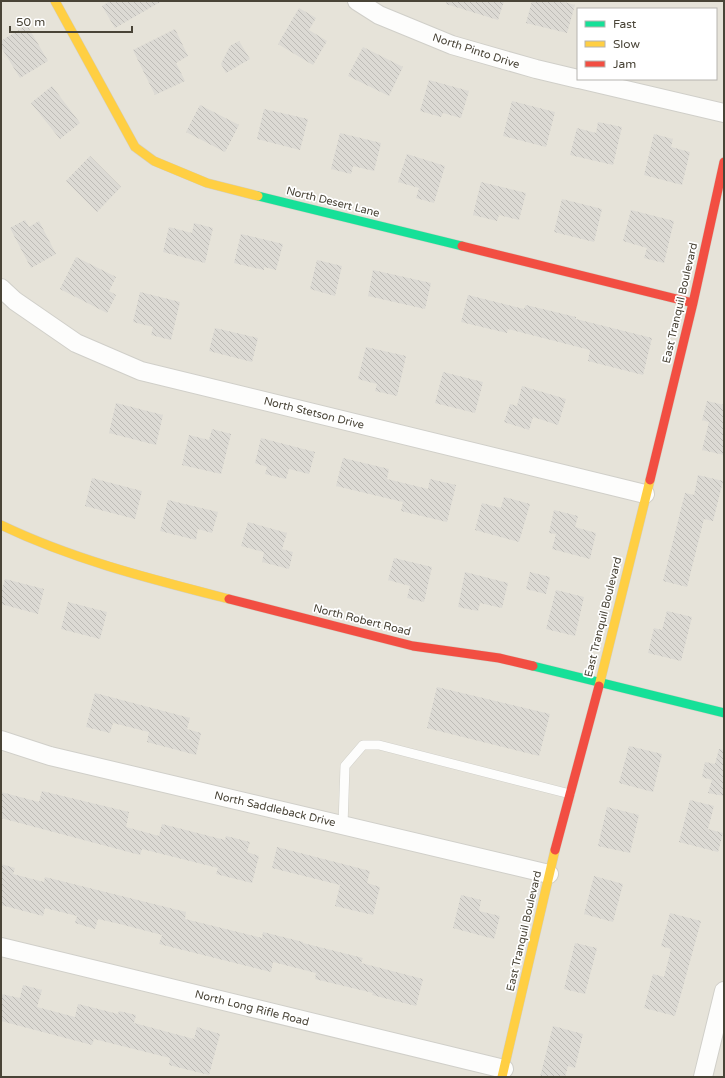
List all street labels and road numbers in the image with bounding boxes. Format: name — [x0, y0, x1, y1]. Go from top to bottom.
street label: North Pinto Drive — [431, 31, 521, 71]
street label: North Desert Lane — [285, 184, 381, 220]
street label: East Tranquil Boulevard — [660, 241, 700, 365]
street label: North Stetson Drive — [262, 394, 366, 432]
street label: East Tranquil Boulevard — [582, 556, 624, 678]
street label: North Robert Road — [312, 602, 412, 638]
street label: North Saddleback Drive — [213, 789, 337, 829]
street label: East Tranquil Boulevard — [504, 869, 544, 993]
street label: North Long Rifle Road — [194, 988, 310, 1028]

